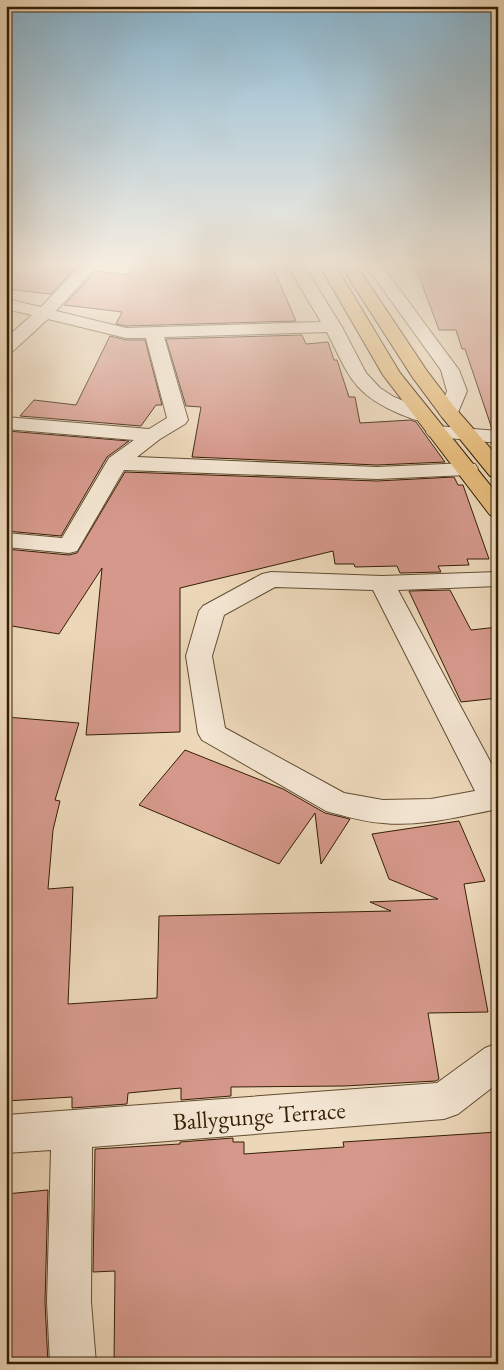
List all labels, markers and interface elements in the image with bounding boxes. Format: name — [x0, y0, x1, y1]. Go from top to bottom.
street label: Ballygunge Terrace — [171, 1094, 346, 1137]

